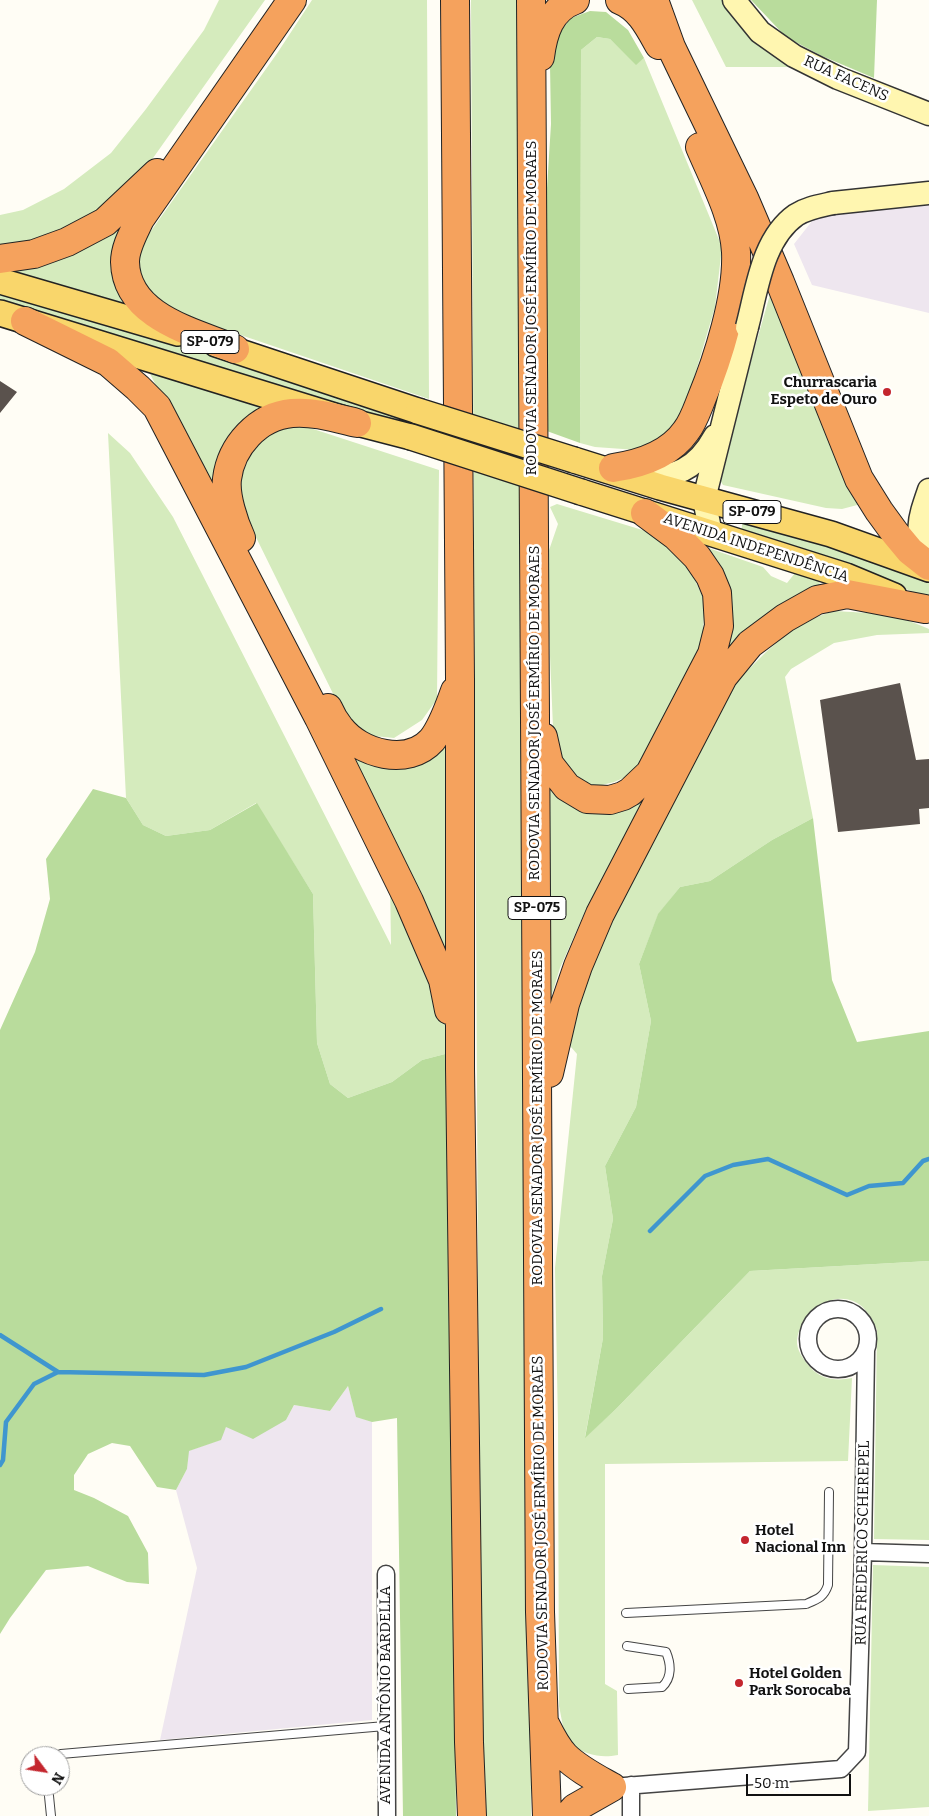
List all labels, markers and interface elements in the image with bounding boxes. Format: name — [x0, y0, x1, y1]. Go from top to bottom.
street label: RUA FACENS — [801, 52, 891, 106]
street label: RODOVIA SENADOR JOSÉ ERMÍRIO DE MORAES — [523, 140, 541, 476]
road number: SP-079 — [181, 331, 239, 354]
place label: Churrascaria Espeto de Ouro — [771, 374, 877, 409]
marker: Churrascaria Espeto de Ouro — [881, 386, 893, 398]
road number: SP-079 — [723, 501, 781, 524]
street label: AVENIDA INDEPENDÊNCIA — [661, 509, 851, 587]
street label: RODOVIA SENADOR JOSÉ ERMÍRIO DE MORAES — [526, 545, 544, 881]
road number: SP-075 — [508, 896, 566, 920]
street label: RODOVIA SENADOR JOSÉ ERMÍRIO DE MORAES — [529, 950, 547, 1286]
street label: RODOVIA SENADOR JOSÉ ERMÍRIO DE MORAES — [529, 1355, 553, 1691]
street label: RUA FREDERICO SCHEREPEL — [852, 1440, 874, 1646]
place label: Hotel Nacional Inn — [755, 1522, 846, 1557]
marker: Hotel Nacional Inn — [739, 1534, 751, 1546]
street label: AVENIDA ANTÔNIO BARDELLA — [377, 1586, 395, 1804]
place label: Hotel Golden Park Sorocaba — [749, 1665, 851, 1700]
marker: Hotel Golden Park Sorocaba — [733, 1677, 745, 1689]
north arrow — [20, 1746, 70, 1796]
scale bar — [749, 1764, 854, 1796]
text: N — [47, 1769, 67, 1787]
text: 50 m — [754, 1774, 789, 1792]

